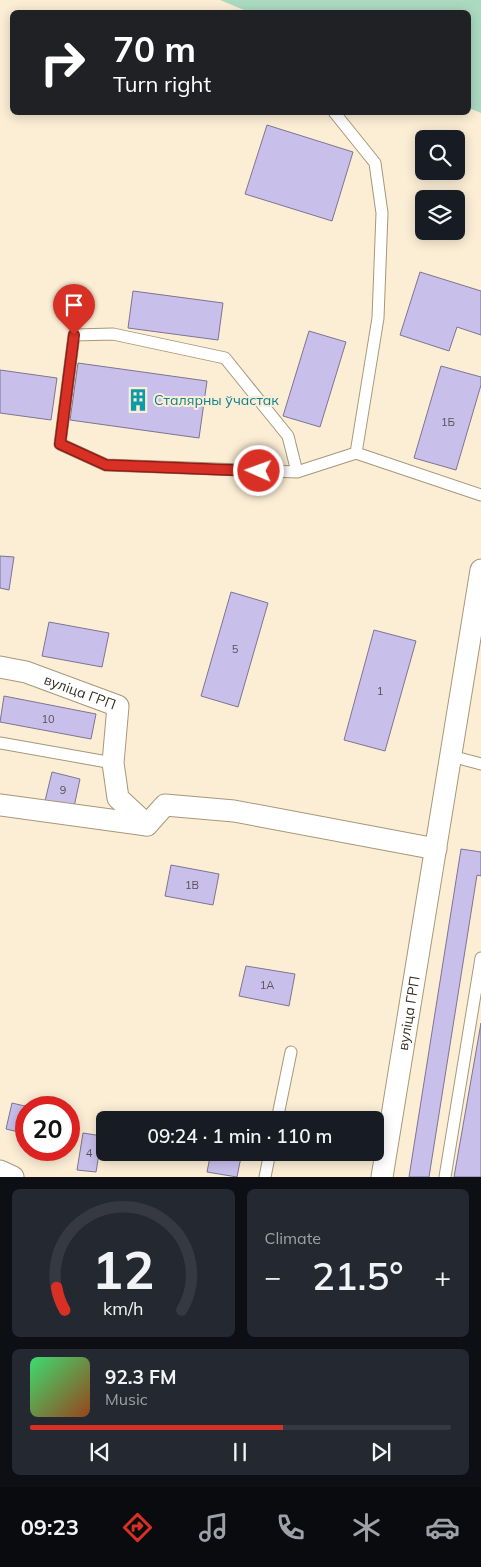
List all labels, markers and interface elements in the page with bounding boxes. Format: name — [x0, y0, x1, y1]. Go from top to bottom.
text: 70 m — [113, 27, 196, 71]
icon: right — [30, 30, 95, 95]
text: Turn right — [113, 70, 211, 98]
map controls — [415, 130, 465, 240]
button: search — [415, 130, 465, 180]
button: layers — [415, 190, 465, 240]
pin — [53, 284, 95, 335]
icon: arrive — [60, 291, 88, 319]
building icon: Сталярны ўчастак — [125, 387, 151, 413]
place label: Сталярны ўчастак — [154, 391, 279, 409]
house number: 1Б — [441, 415, 455, 429]
position arrow — [232, 444, 284, 496]
house number: 5 — [232, 642, 239, 656]
street label: вуліца ГРП — [42, 670, 118, 713]
house number: 1 — [377, 684, 383, 698]
house number: 10 — [41, 712, 55, 726]
house number: 9 — [60, 783, 66, 797]
house number: 1В — [185, 878, 199, 892]
street label: вуліца ГРП — [394, 975, 424, 1052]
house number: 1А — [260, 978, 274, 992]
speed limit sign: 20 — [15, 1096, 80, 1161]
text: 09:24 · 1 min · 110 m — [147, 1124, 333, 1148]
house number: 4 — [86, 1146, 93, 1160]
text: Climate — [265, 1228, 321, 1248]
text: 12 — [92, 1237, 154, 1302]
text: 21.5° — [312, 1252, 404, 1300]
text: − — [265, 1259, 281, 1294]
text: + — [434, 1259, 451, 1294]
text: km/h — [103, 1297, 143, 1319]
text: 92.3 FM — [105, 1365, 177, 1389]
text: Music — [105, 1389, 148, 1409]
icon: previous — [86, 1438, 114, 1466]
icon: pause — [226, 1438, 254, 1466]
icon: next — [367, 1438, 395, 1466]
icon: directions — [120, 1510, 155, 1545]
icon: music — [196, 1510, 231, 1545]
icon: phone — [273, 1510, 308, 1545]
icon: climate — [349, 1510, 384, 1545]
icon: car — [425, 1510, 460, 1545]
text: 09:23 — [21, 1513, 79, 1541]

